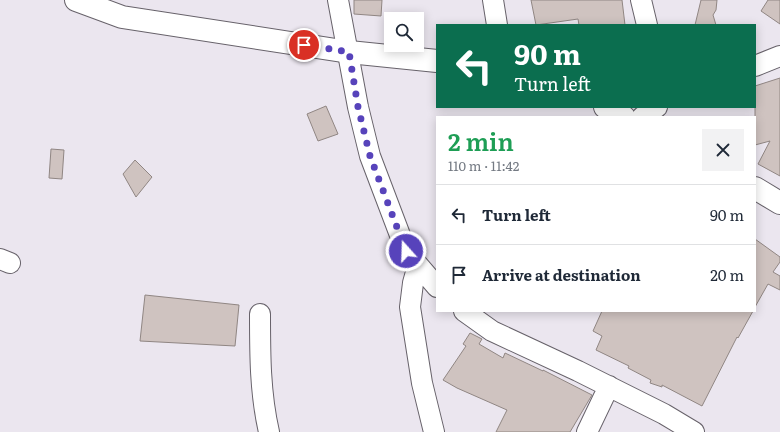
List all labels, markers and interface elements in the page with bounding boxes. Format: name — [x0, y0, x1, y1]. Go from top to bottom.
map controls — [384, 12, 424, 52]
button: search — [384, 12, 424, 52]
pin — [287, 28, 321, 62]
text: 90 m — [514, 32, 581, 74]
icon: arrive — [293, 34, 315, 56]
icon: left — [448, 40, 500, 92]
text: Turn left — [514, 70, 591, 97]
text: 2 min — [448, 123, 514, 158]
button: close — [702, 129, 744, 171]
text: 110 m · 11:42 — [448, 156, 519, 175]
text: Turn left — [482, 203, 551, 226]
text: 90 m — [710, 203, 744, 226]
icon: left — [448, 204, 470, 226]
position arrow — [385, 230, 427, 272]
text: Arrive at destination — [482, 263, 641, 286]
text: 20 m — [710, 263, 744, 286]
icon: arrive — [448, 264, 470, 286]

